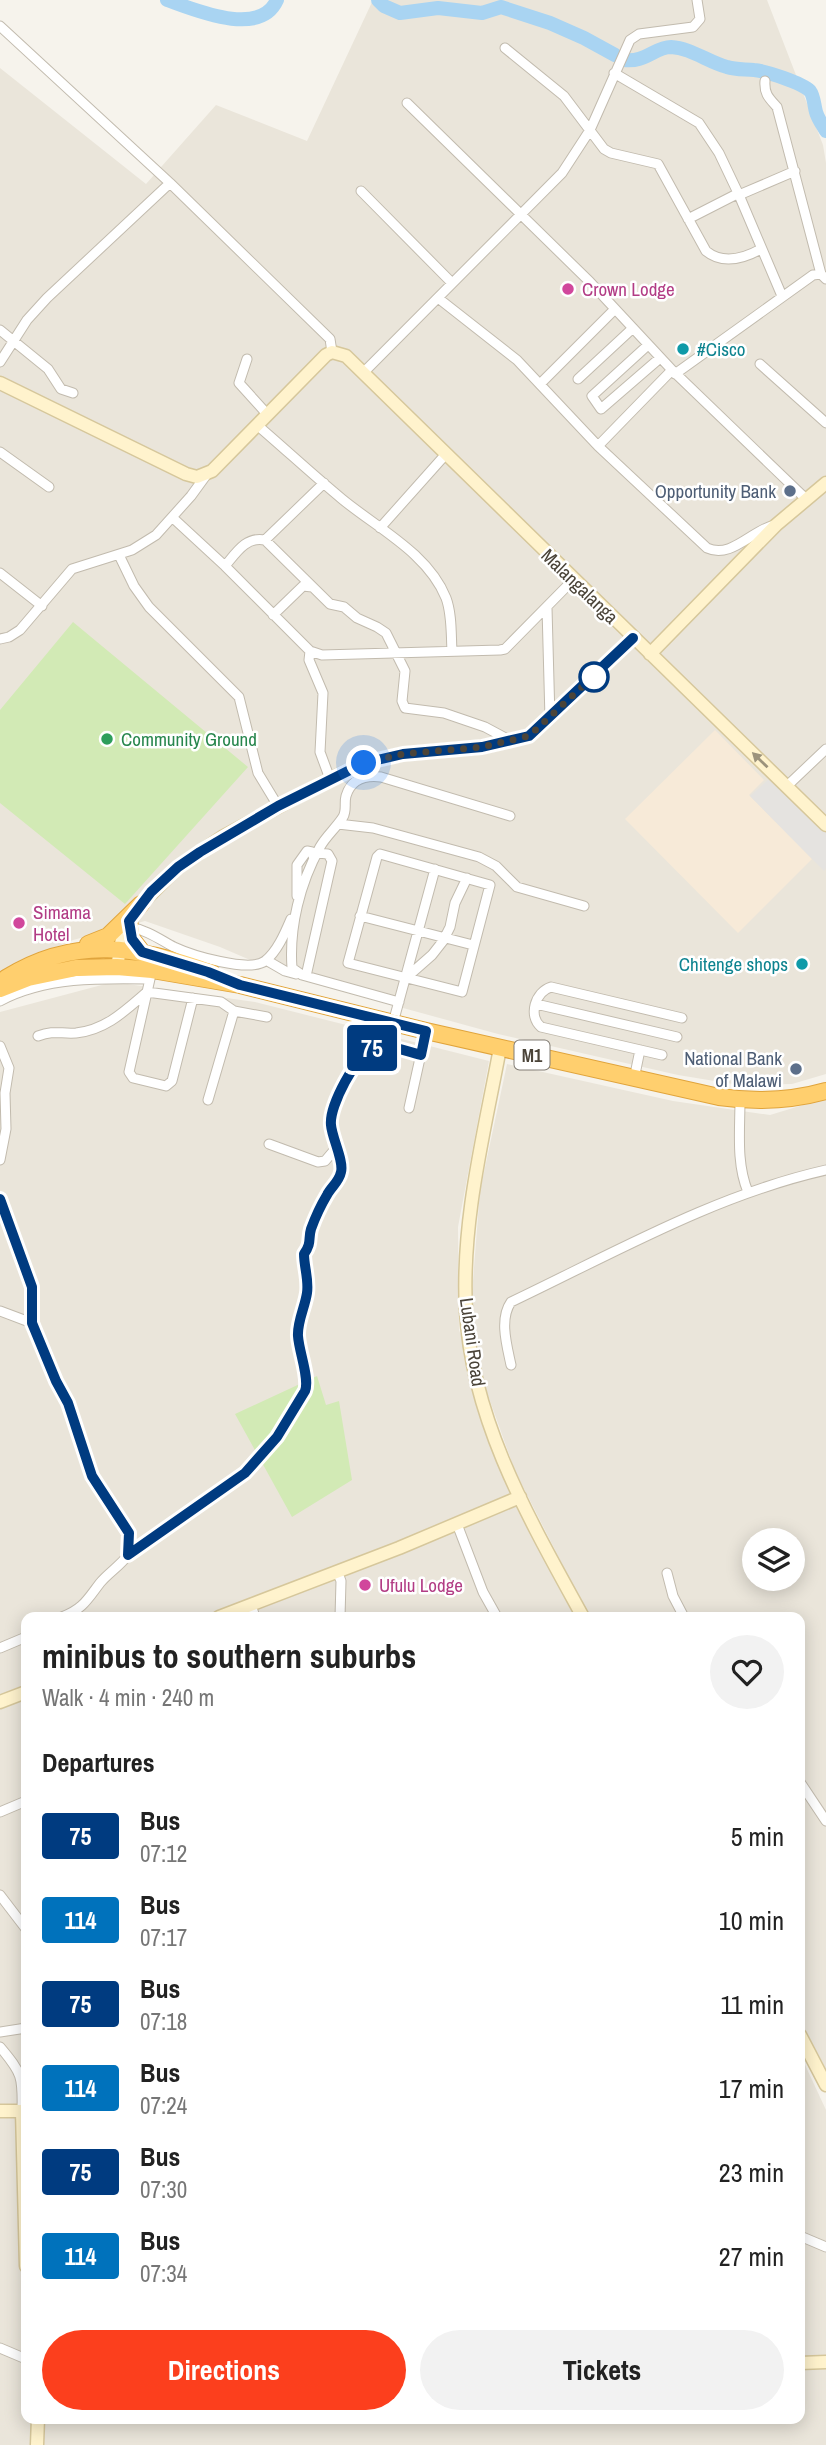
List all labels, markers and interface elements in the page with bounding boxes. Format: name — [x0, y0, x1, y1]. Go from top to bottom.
place label: Crown Lodge — [582, 276, 675, 302]
marker: Crown Lodge — [560, 281, 576, 297]
place label: #Cisco — [697, 336, 746, 362]
marker: #Cisco — [675, 341, 691, 357]
place label: Opportunity Bank — [655, 478, 776, 504]
marker: Opportunity Bank — [782, 483, 798, 499]
street label: Malangalanga — [536, 543, 624, 630]
unlabelled marker — [579, 662, 609, 692]
place label: Community Ground — [121, 726, 257, 752]
marker: Community Ground — [99, 731, 115, 747]
your location — [346, 745, 381, 780]
one-way arrow — [751, 752, 768, 769]
place label: Simama Hotel — [33, 899, 91, 947]
marker: Simama Hotel — [11, 915, 27, 931]
place label: Chitenge shops — [679, 951, 788, 977]
marker: Chitenge shops — [794, 956, 810, 972]
line badge: 75 — [340, 1025, 404, 1071]
text: 75 — [361, 1032, 383, 1064]
road number: M1 — [514, 1040, 550, 1070]
place label: National Bank of Malawi — [684, 1045, 782, 1093]
marker: National Bank of Malawi — [788, 1061, 804, 1077]
street label: Lubani Road — [454, 1296, 492, 1388]
map controls — [742, 1528, 805, 1591]
button: layers — [742, 1528, 805, 1591]
place label: Ufulu Lodge — [379, 1572, 463, 1598]
marker: Ufulu Lodge — [357, 1577, 373, 1593]
text: minibus to southern suburbs — [42, 1634, 416, 1678]
button: heart — [710, 1635, 784, 1709]
text: Walk · 4 min · 240 m — [42, 1682, 214, 1713]
text: Departures — [42, 1745, 155, 1780]
text: Bus — [140, 1803, 180, 1838]
text: 5 min — [731, 1819, 784, 1854]
text: 75 — [70, 1820, 91, 1852]
text: 07:12 — [140, 1838, 187, 1869]
text: Bus — [140, 1887, 180, 1922]
text: 10 min — [719, 1903, 784, 1938]
text: 114 — [65, 1904, 96, 1936]
text: 07:17 — [140, 1922, 187, 1953]
text: Bus — [140, 1971, 180, 2006]
text: 11 min — [720, 1987, 784, 2022]
text: 75 — [70, 1988, 91, 2020]
text: 07:18 — [140, 2006, 187, 2037]
text: Bus — [140, 2055, 180, 2090]
text: 17 min — [719, 2071, 784, 2106]
text: 114 — [65, 2072, 96, 2104]
text: 07:24 — [140, 2090, 187, 2121]
text: Bus — [140, 2139, 180, 2174]
text: 23 min — [719, 2155, 784, 2190]
text: 75 — [70, 2156, 91, 2188]
text: 07:30 — [140, 2174, 187, 2205]
text: Bus — [140, 2223, 180, 2258]
text: 27 min — [719, 2239, 784, 2274]
text: 114 — [65, 2240, 96, 2272]
text: 07:34 — [140, 2258, 187, 2289]
button: Directions — [42, 2330, 406, 2410]
button: Tickets — [420, 2330, 784, 2410]

